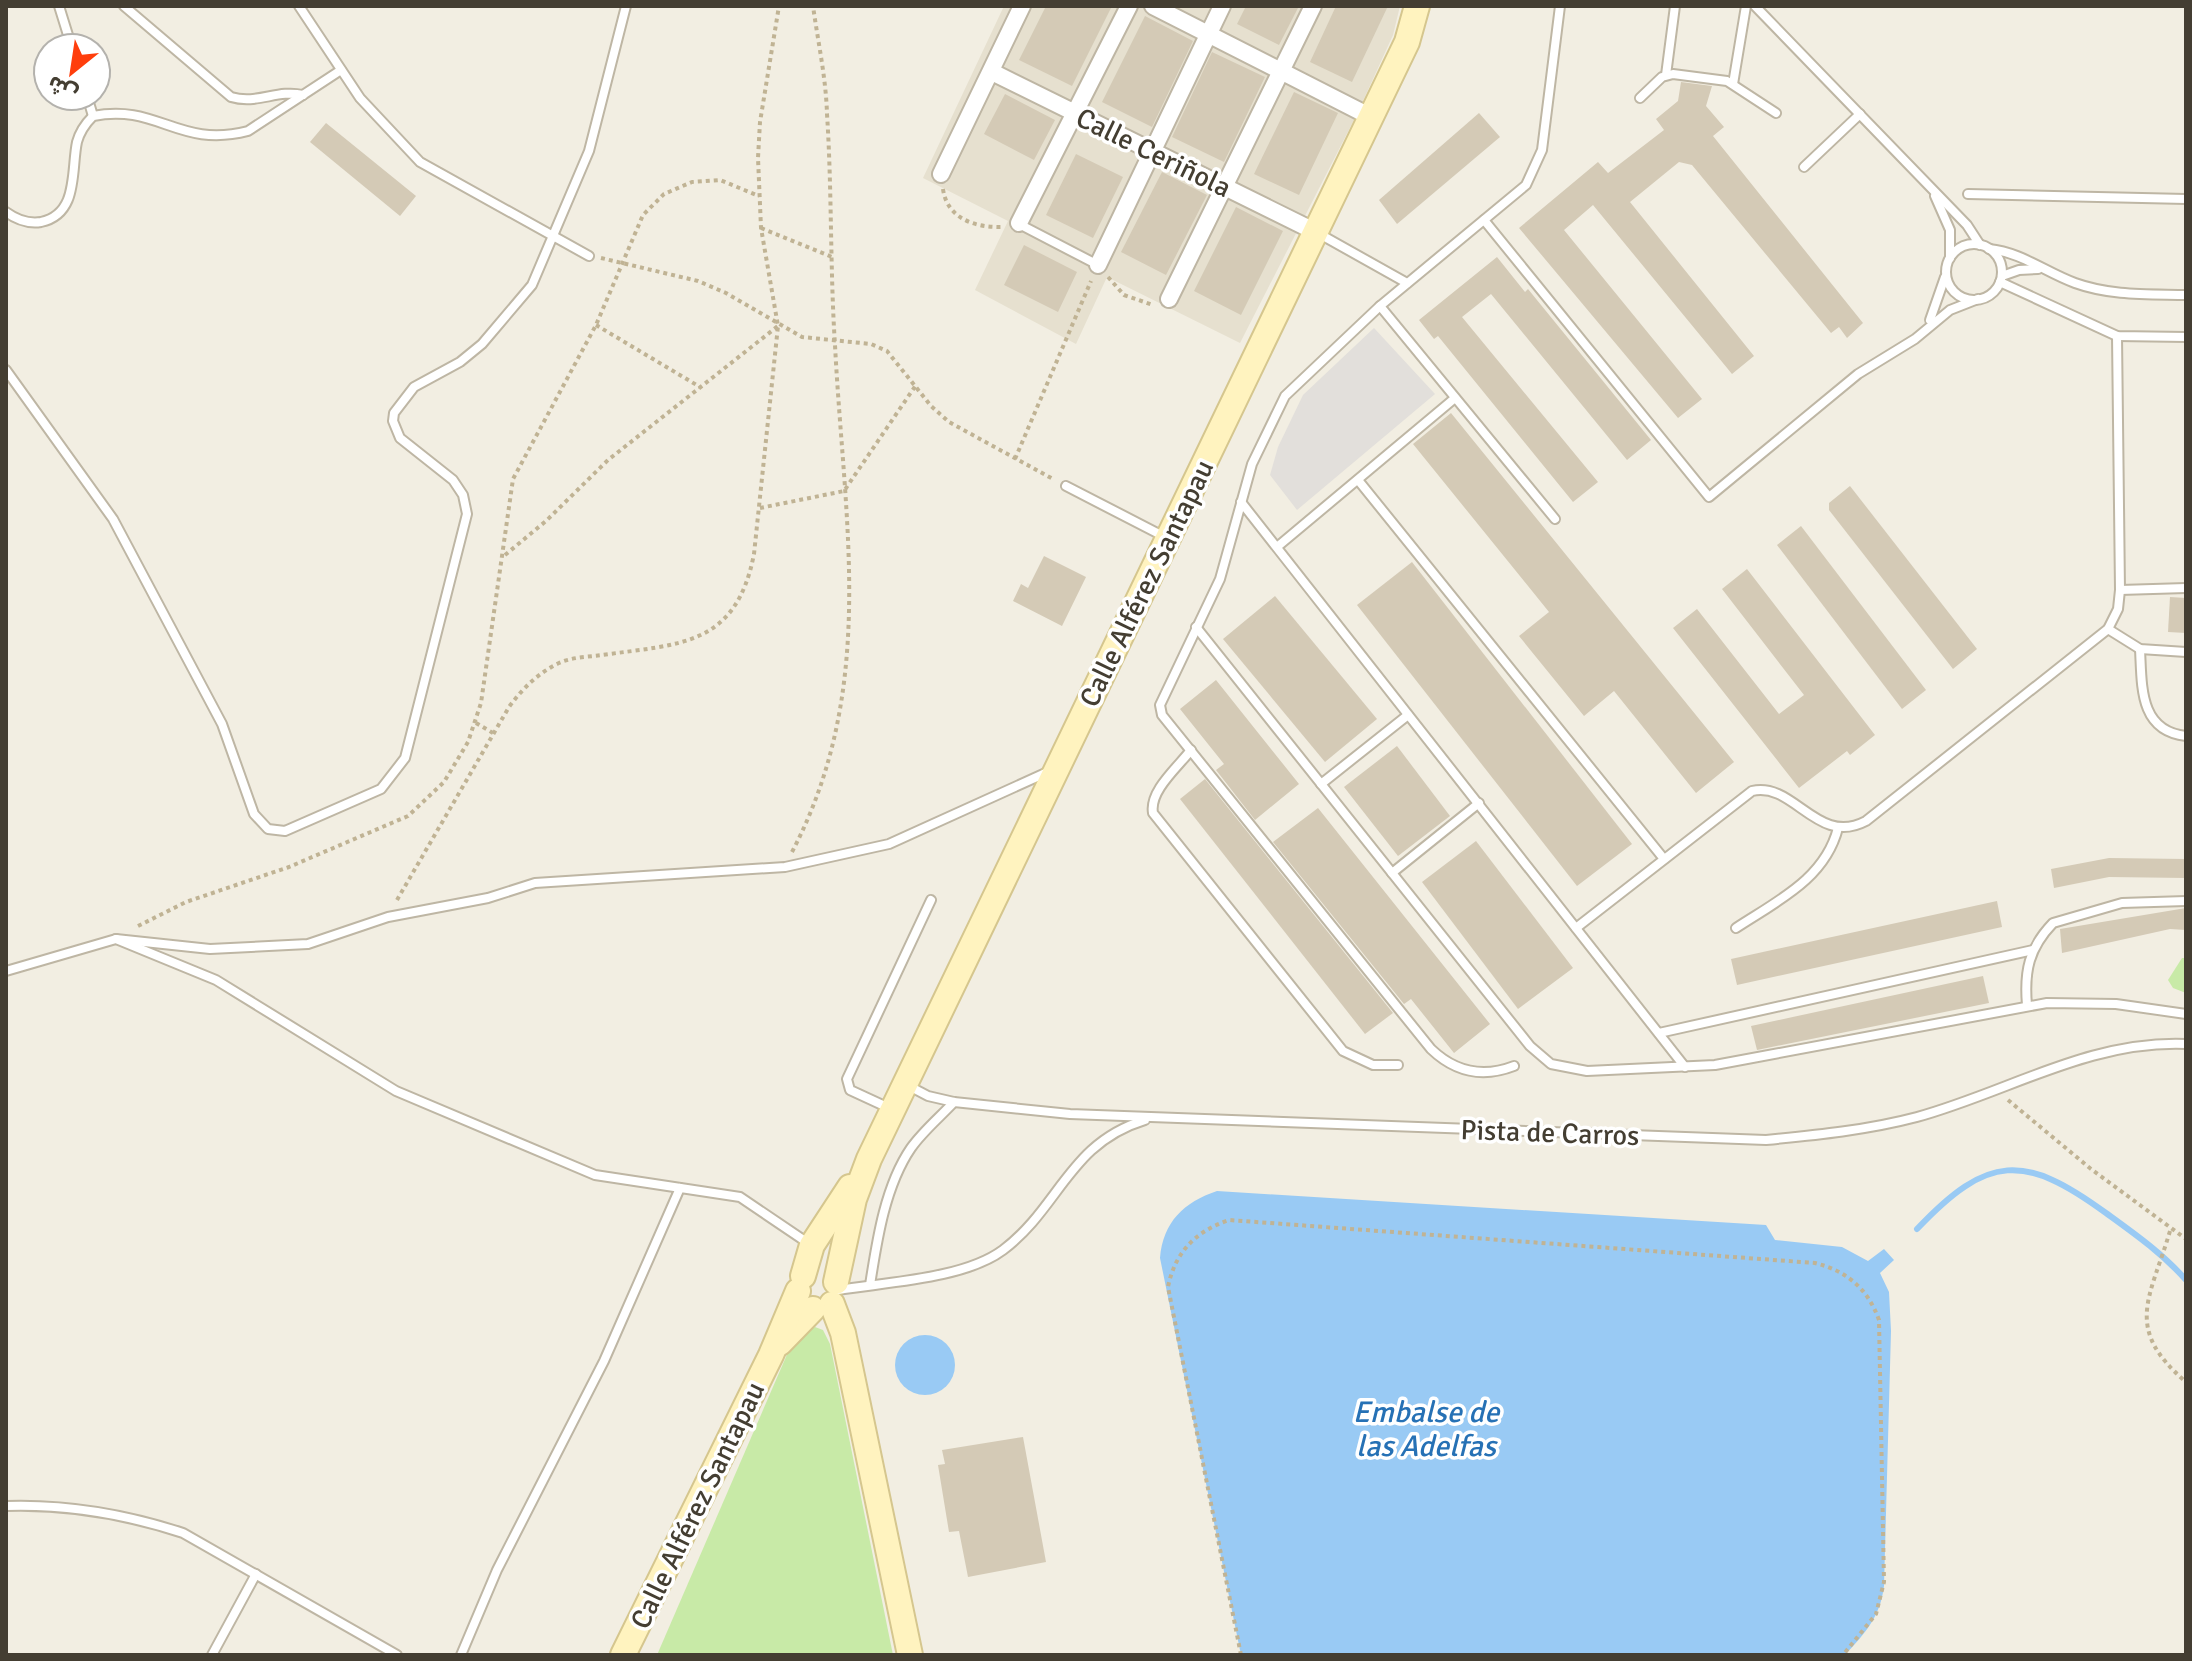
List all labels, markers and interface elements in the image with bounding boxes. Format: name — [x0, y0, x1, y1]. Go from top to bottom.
north arrow — [32, 32, 112, 112]
text: ش — [42, 70, 82, 108]
street label: Calle Ceriñola — [1070, 101, 1237, 205]
street label: Calle Alférez Santapau — [1072, 454, 1222, 713]
street label: Pista de Carros — [1460, 1113, 1640, 1153]
street label: Calle Alférez Santapau — [623, 1376, 773, 1635]
water label: Embalse de las Adelfas — [1353, 1394, 1501, 1465]

